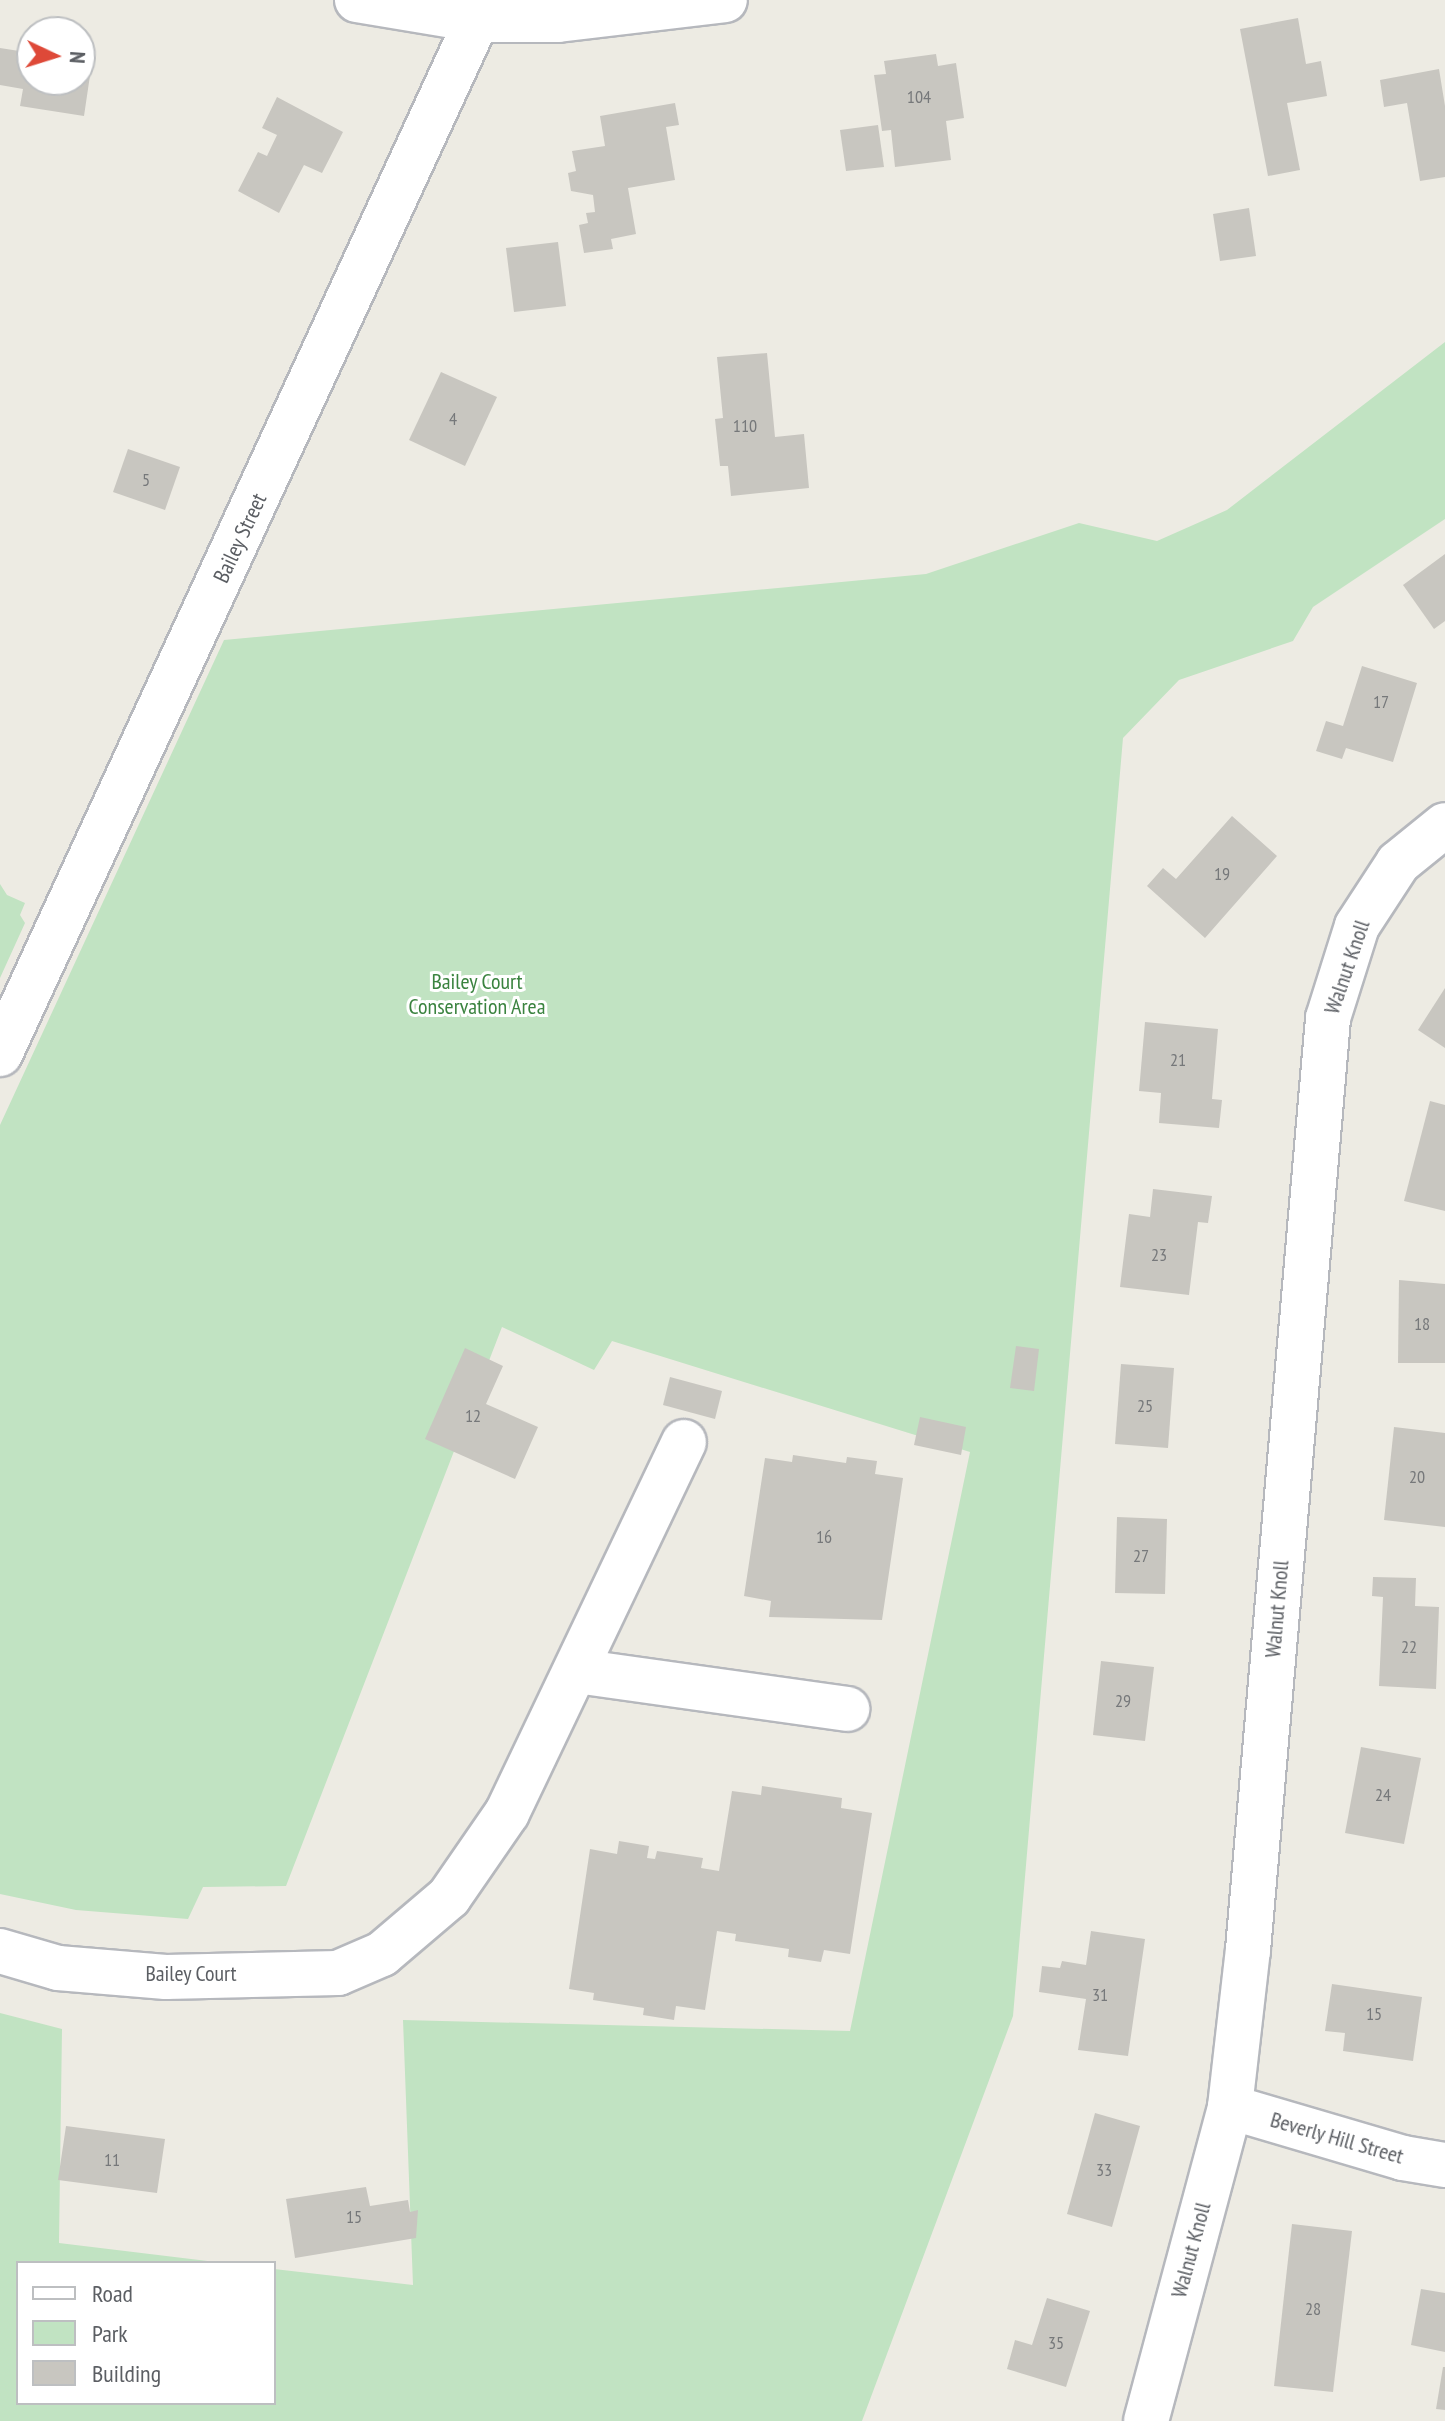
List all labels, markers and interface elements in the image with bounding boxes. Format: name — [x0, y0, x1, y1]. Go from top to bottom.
north arrow — [16, 16, 96, 96]
text: N — [64, 51, 92, 64]
house number: 104 — [907, 86, 931, 108]
house number: 4 — [449, 408, 457, 430]
house number: 110 — [733, 415, 757, 437]
house number: 5 — [142, 469, 150, 491]
street label: Bailey Street — [208, 489, 272, 587]
house number: 17 — [1373, 691, 1389, 713]
house number: 19 — [1214, 863, 1230, 885]
street label: Walnut Knoll — [1319, 917, 1375, 1017]
park label: Bailey Court Conservation Area — [408, 968, 546, 1020]
house number: 21 — [1170, 1049, 1186, 1071]
house number: 23 — [1151, 1244, 1167, 1266]
house number: 18 — [1414, 1313, 1430, 1335]
house number: 25 — [1137, 1395, 1153, 1417]
house number: 12 — [465, 1405, 481, 1427]
house number: 20 — [1409, 1466, 1425, 1488]
house number: 16 — [816, 1526, 832, 1548]
house number: 27 — [1133, 1545, 1149, 1567]
street label: Walnut Knoll — [1260, 1559, 1294, 1659]
house number: 22 — [1401, 1636, 1417, 1658]
house number: 29 — [1115, 1690, 1131, 1712]
house number: 24 — [1375, 1784, 1391, 1806]
street label: Bailey Court — [145, 1961, 237, 1987]
house number: 31 — [1092, 1984, 1108, 2006]
house number: 15 — [1366, 2003, 1382, 2025]
street label: Beverly Hill Street — [1267, 2106, 1407, 2170]
house number: 11 — [104, 2149, 120, 2171]
house number: 33 — [1096, 2159, 1112, 2181]
street label: Walnut Knoll — [1166, 2199, 1216, 2301]
house number: 15 — [346, 2206, 362, 2228]
legend — [16, 2261, 276, 2405]
text: Road — [92, 2278, 133, 2309]
house number: 28 — [1305, 2298, 1321, 2320]
text: Park — [92, 2318, 128, 2349]
house number: 35 — [1048, 2332, 1064, 2354]
text: Building — [92, 2358, 161, 2389]

